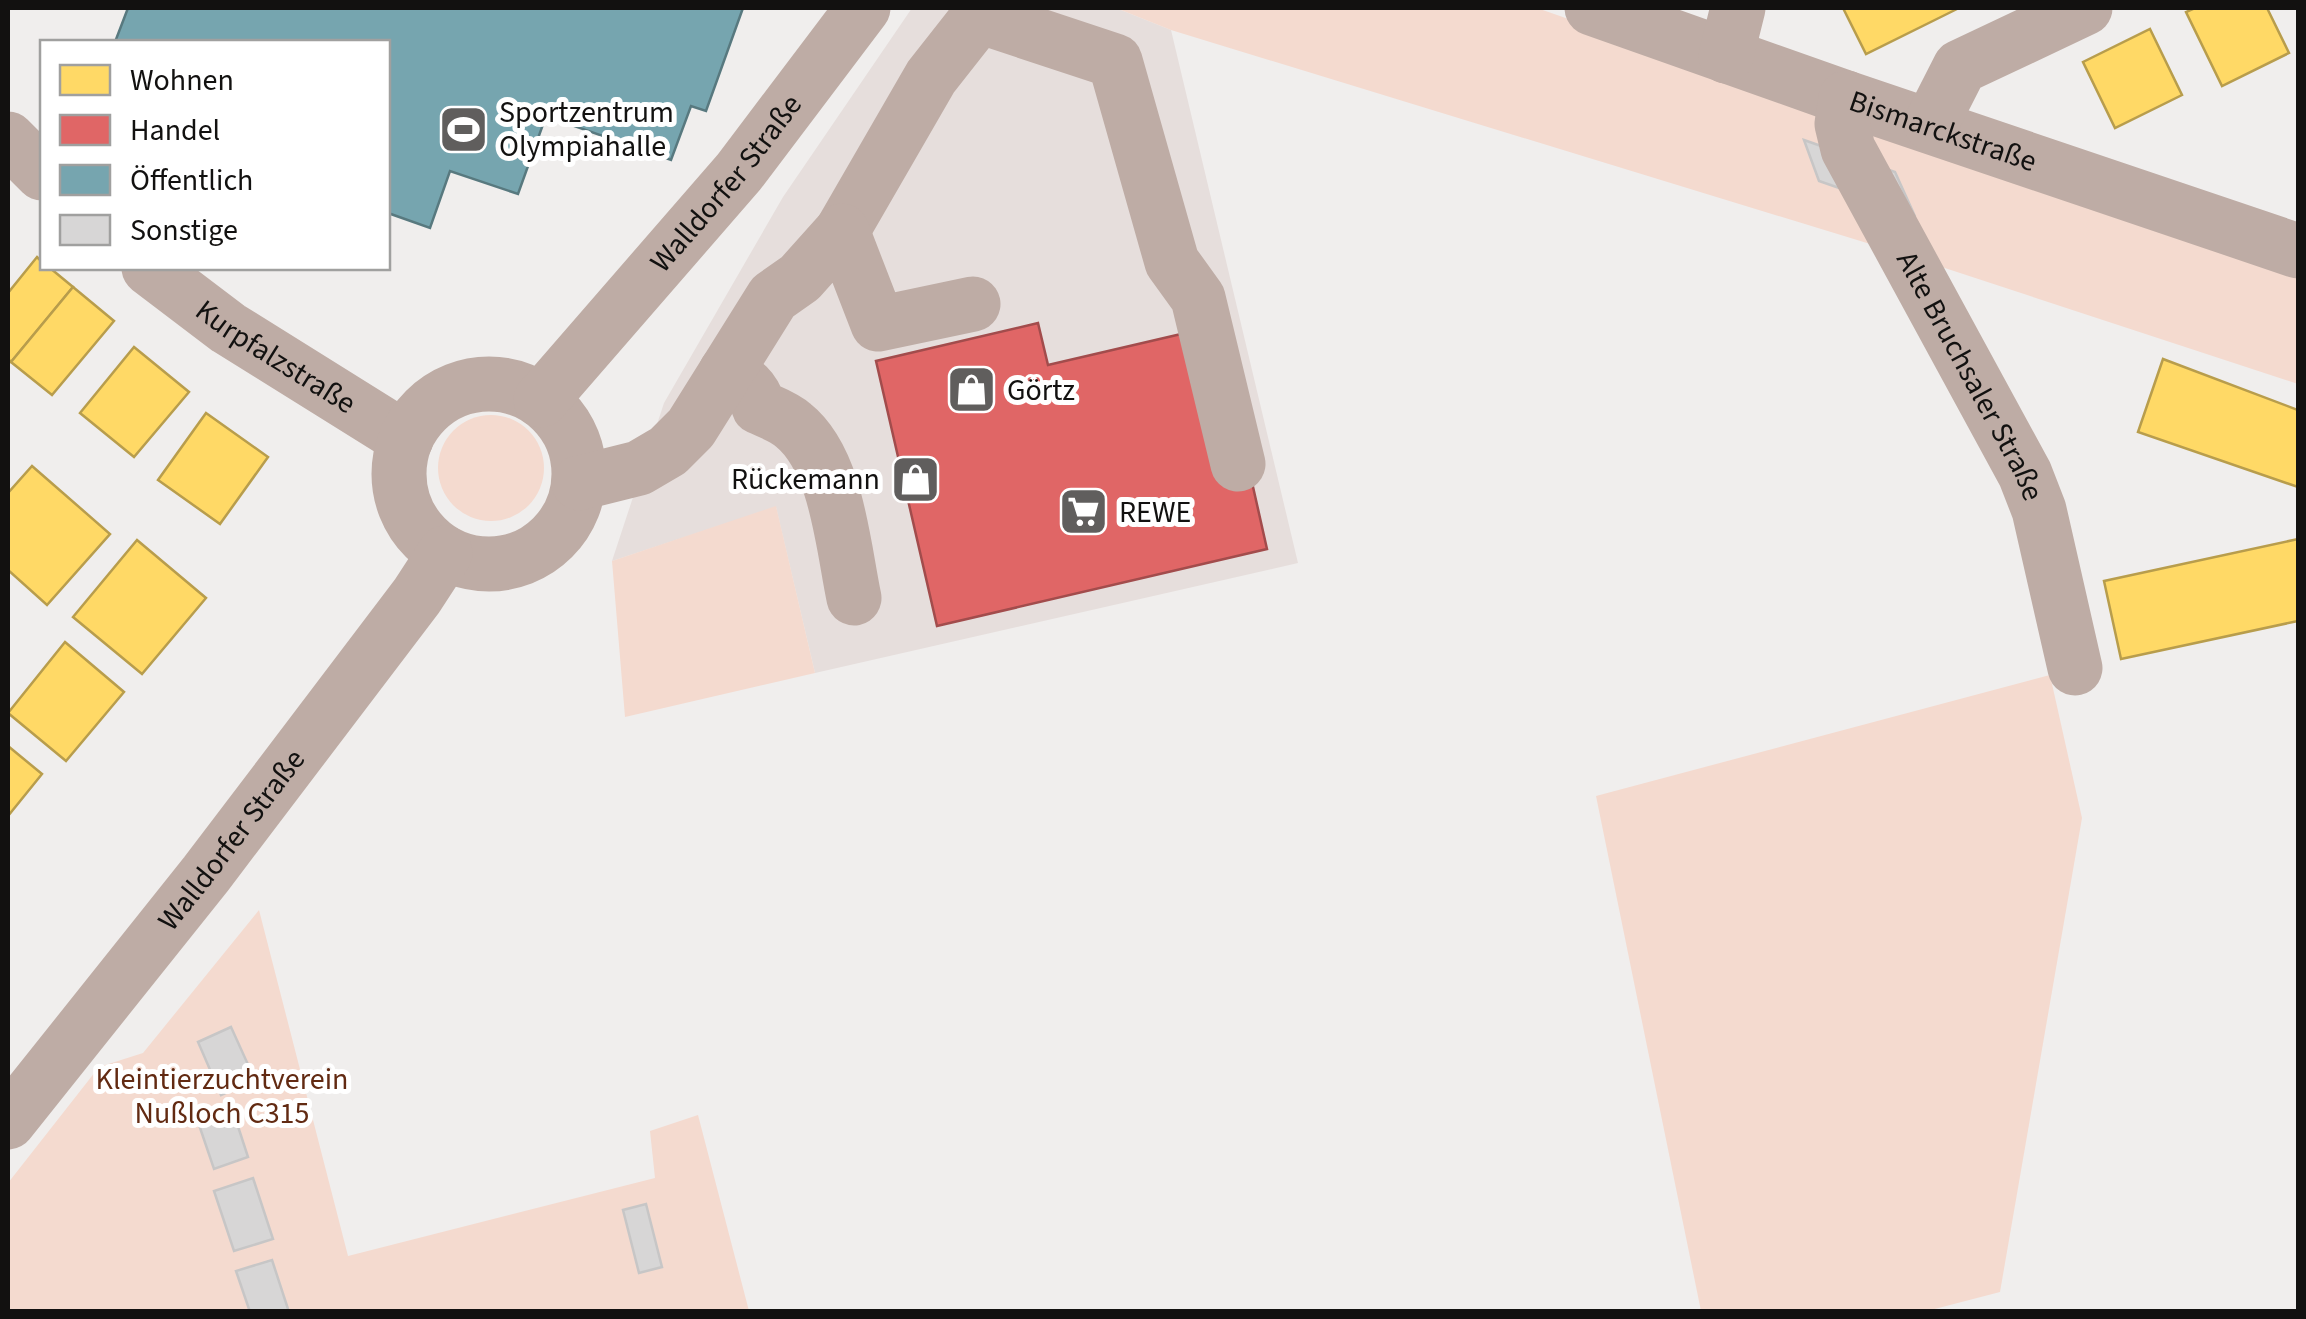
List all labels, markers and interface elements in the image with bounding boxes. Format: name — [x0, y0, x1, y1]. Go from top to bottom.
legend — [40, 40, 390, 270]
text: Wohnen — [130, 59, 234, 102]
street label: Bismarckstraße — [1844, 79, 2043, 183]
street label: Walldorfer Straße — [640, 85, 812, 282]
place label: Sportzentrum Olympiahalle — [499, 91, 674, 168]
sports icon: Sportzentrum Olympiahalle — [438, 103, 490, 155]
text: Handel — [130, 109, 220, 152]
text: Öffentlich — [130, 159, 253, 202]
text: Sonstige — [130, 209, 238, 252]
street label: Alte Bruchsaler Straße — [1886, 243, 2055, 507]
street label: Kurpfalzstraße — [187, 289, 364, 424]
shop icon: Görtz — [946, 364, 998, 416]
place label: Görtz — [1007, 369, 1075, 412]
shop icon: Rückemann — [889, 453, 941, 505]
place label: Rückemann — [731, 458, 880, 501]
supermarket icon: REWE — [1058, 486, 1110, 538]
place label: REWE — [1119, 491, 1191, 534]
street label: Walldorfer Straße — [147, 740, 315, 940]
park label: Kleintierzuchtverein Nußloch C315 — [96, 1058, 348, 1135]

